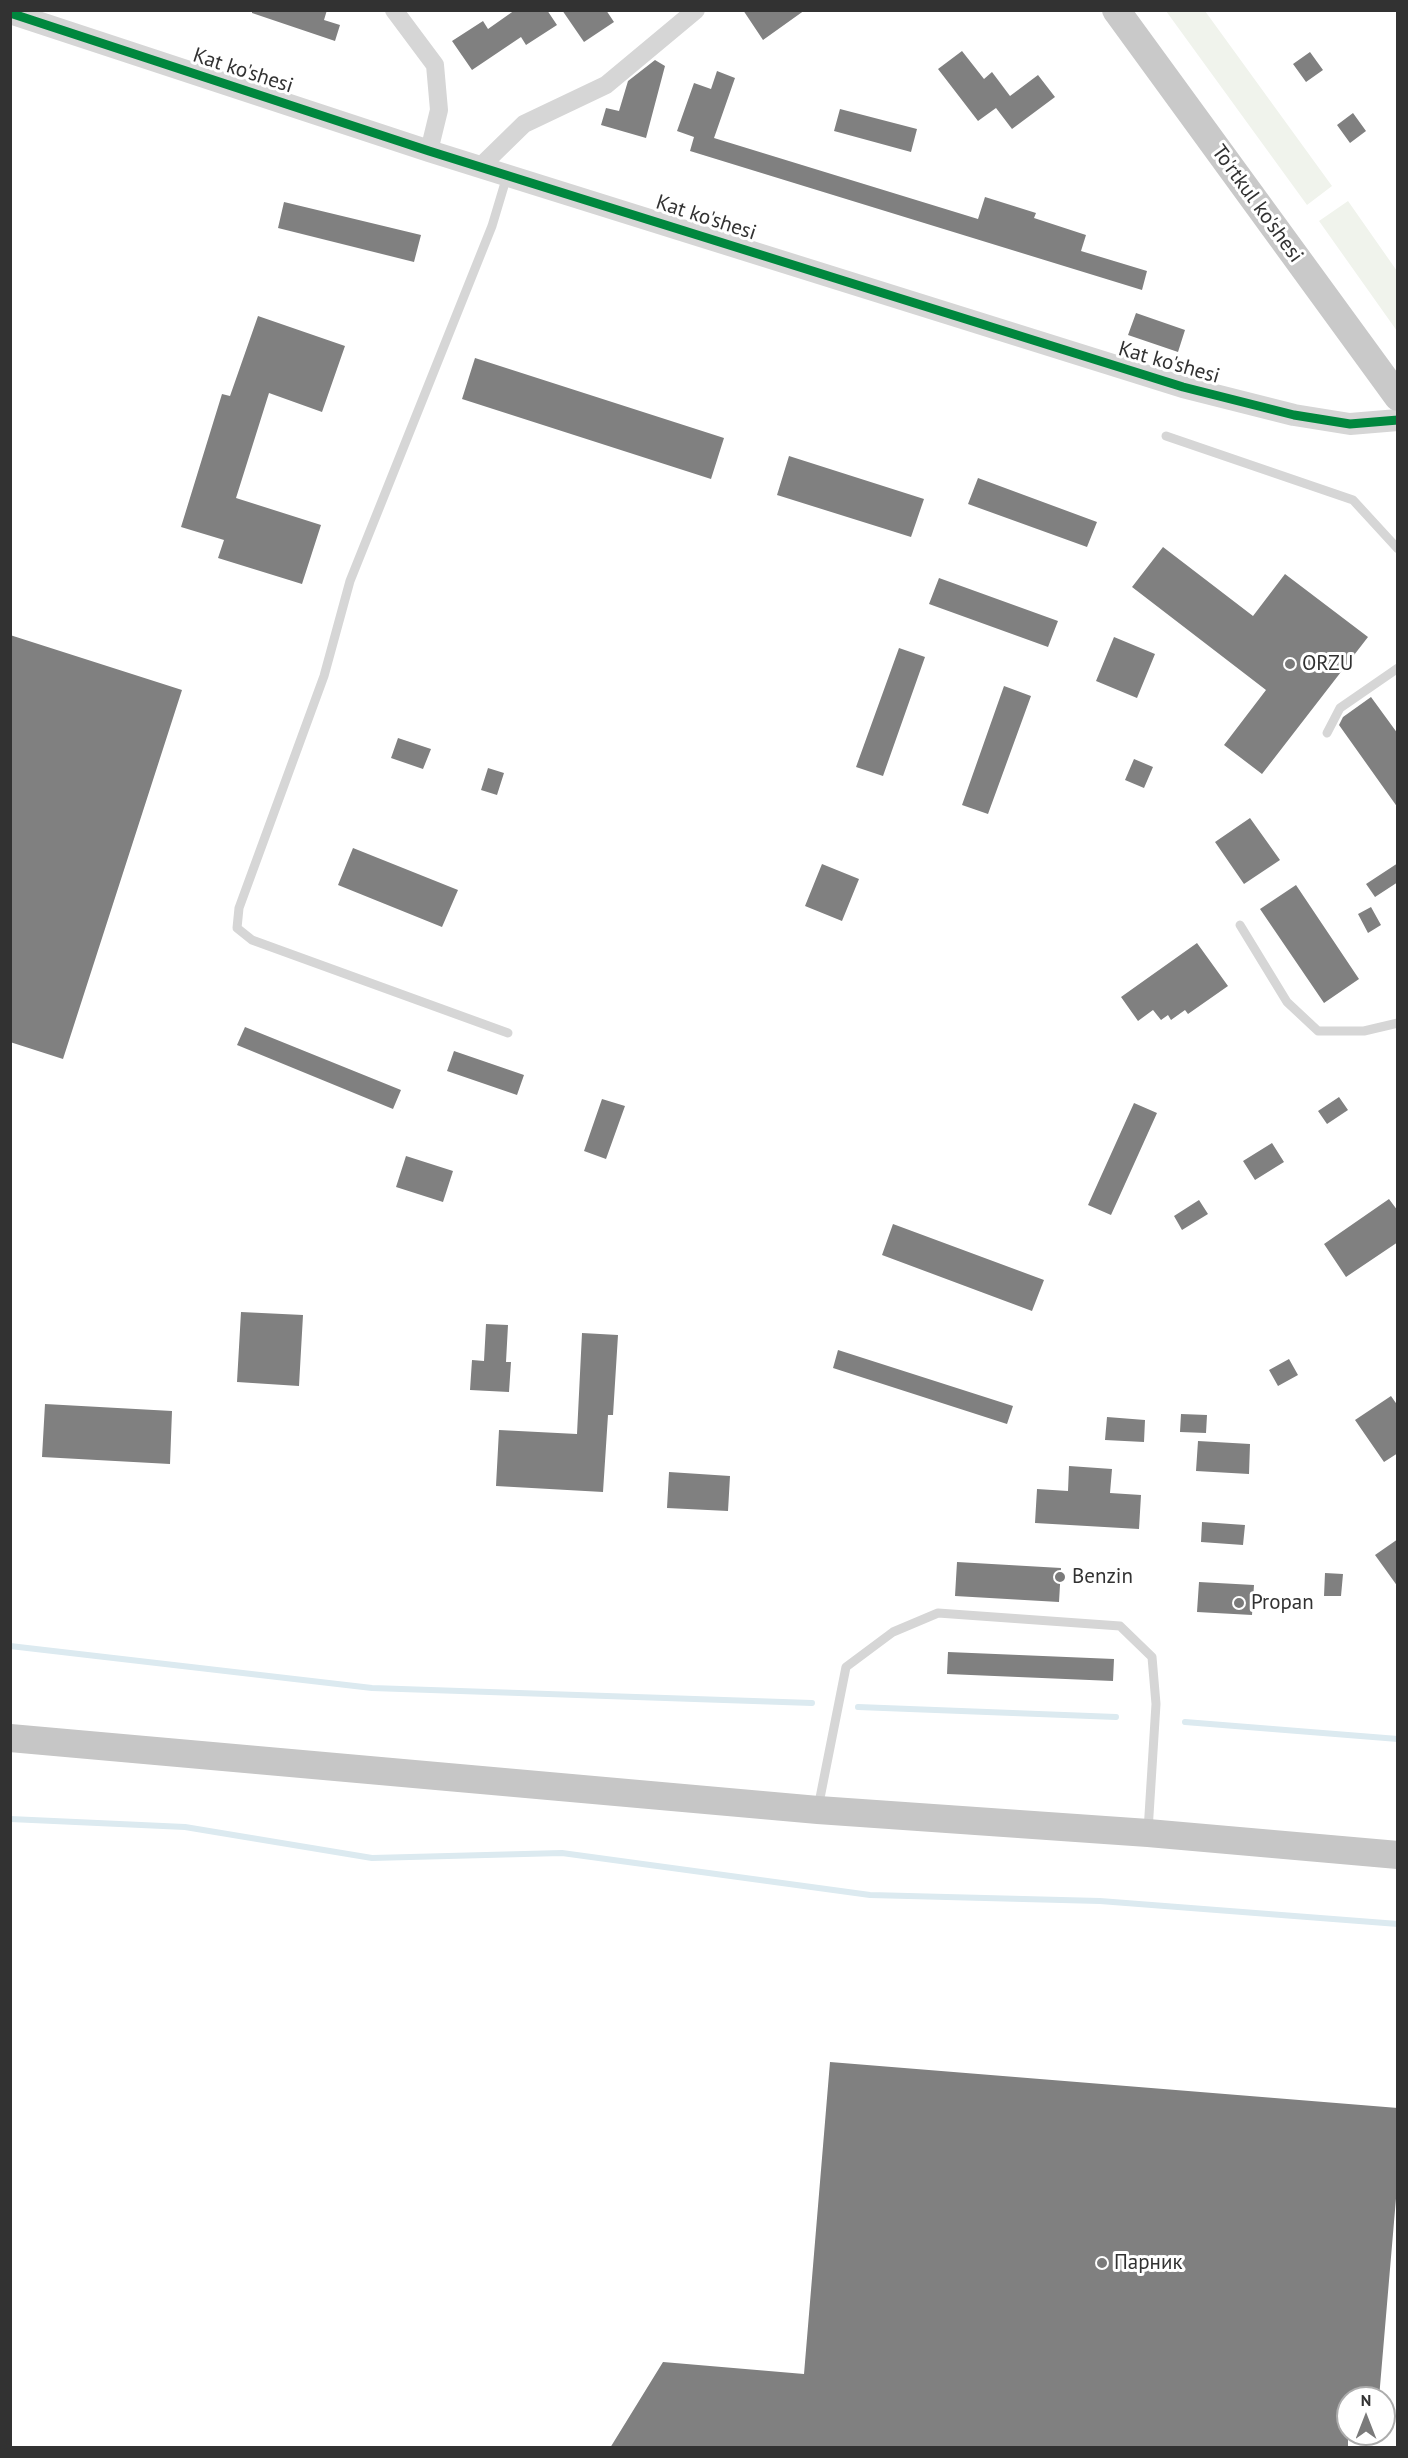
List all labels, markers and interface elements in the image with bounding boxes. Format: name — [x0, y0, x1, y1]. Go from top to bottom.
street label: Kat ko'shesi — [190, 43, 296, 99]
street label: To'rtkul ko'shesi — [1206, 140, 1308, 268]
street label: Kat ko'shesi — [653, 190, 759, 246]
street label: Kat ko'shesi — [1116, 337, 1222, 389]
place label: ORZU — [1302, 651, 1353, 677]
marker: ORZU — [1283, 657, 1297, 671]
place label: Benzin — [1072, 1564, 1133, 1590]
marker: Benzin — [1053, 1570, 1067, 1584]
place label: Propan — [1251, 1590, 1314, 1616]
marker: Propan — [1232, 1596, 1246, 1610]
place label: Парник — [1114, 2250, 1182, 2276]
marker: Парник — [1095, 2256, 1109, 2270]
north arrow — [1336, 2386, 1396, 2446]
text: N — [1361, 2390, 1371, 2410]

